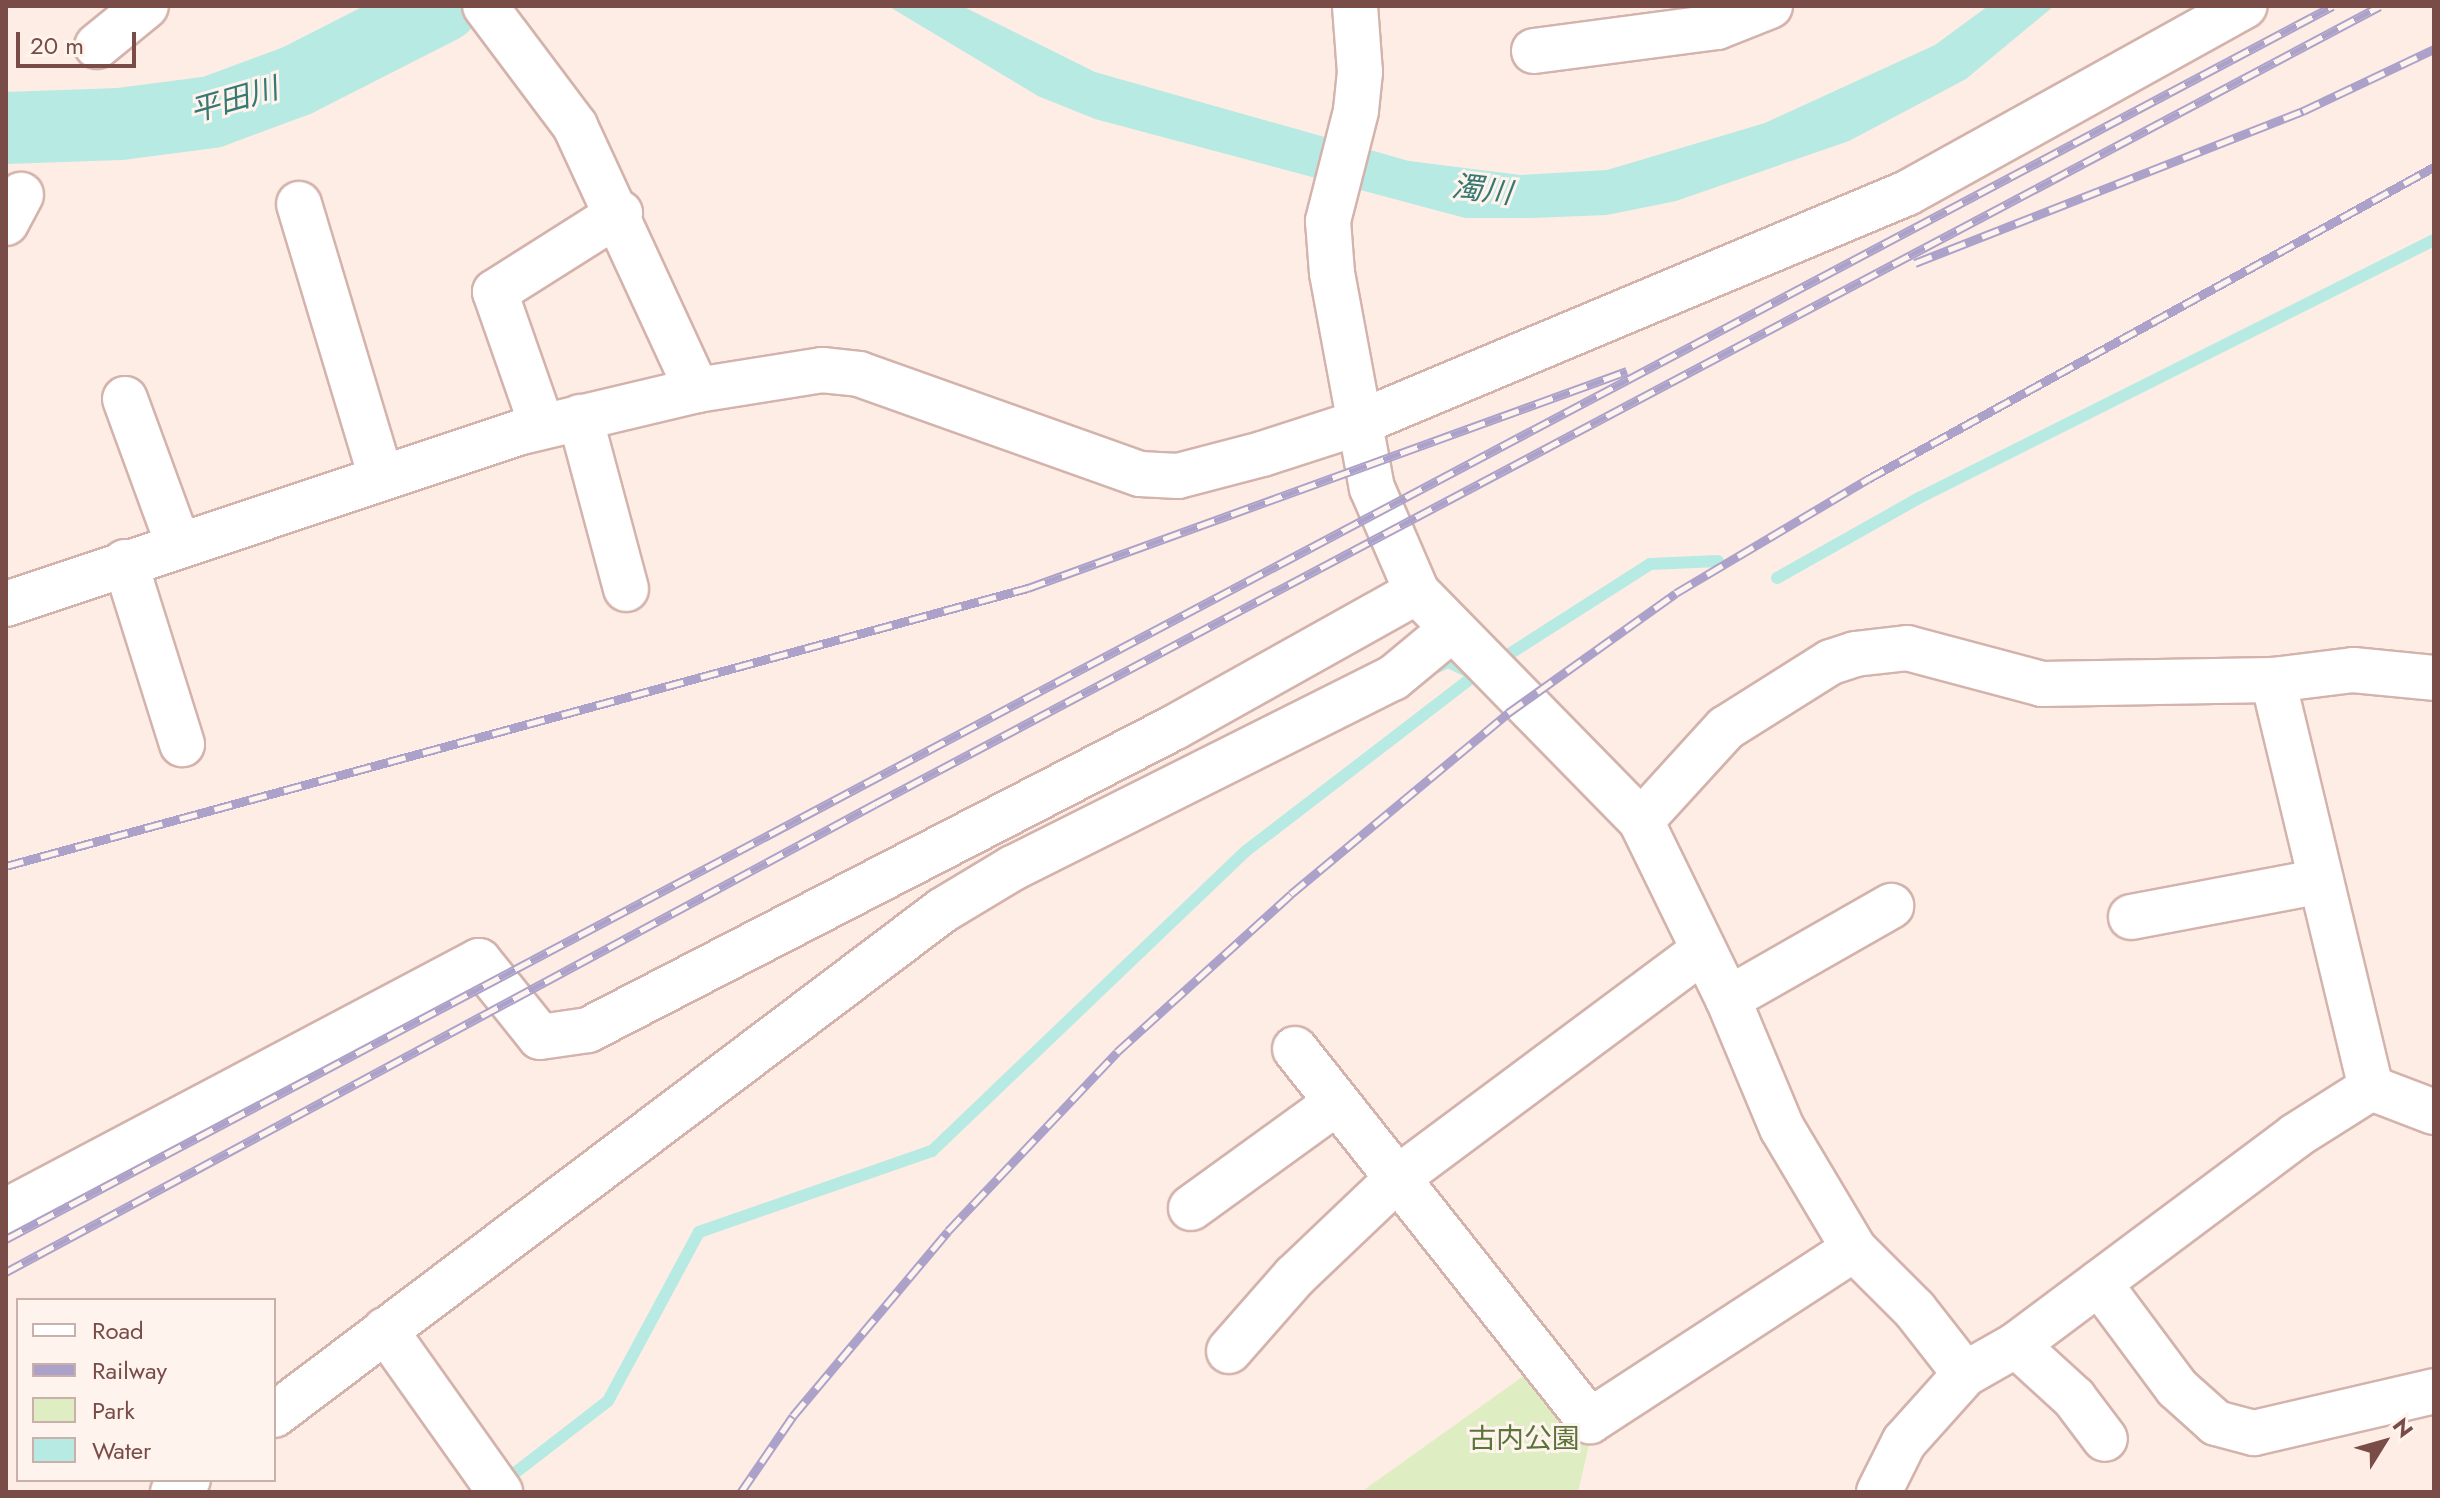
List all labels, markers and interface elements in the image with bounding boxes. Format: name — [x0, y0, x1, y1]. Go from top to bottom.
scale bar — [20, 16, 140, 66]
text: 20 m — [30, 28, 84, 63]
water label: 平田川 — [186, 70, 282, 130]
water label: 濁川 — [1450, 168, 1514, 212]
legend — [16, 1298, 276, 1482]
text: Road — [92, 1313, 144, 1348]
text: Railway — [92, 1353, 167, 1388]
text: Park — [92, 1393, 135, 1428]
north arrow — [2344, 1402, 2424, 1482]
text: N — [2385, 1411, 2421, 1444]
park label: 古内公園 — [1468, 1422, 1580, 1456]
text: Water — [92, 1433, 151, 1468]

